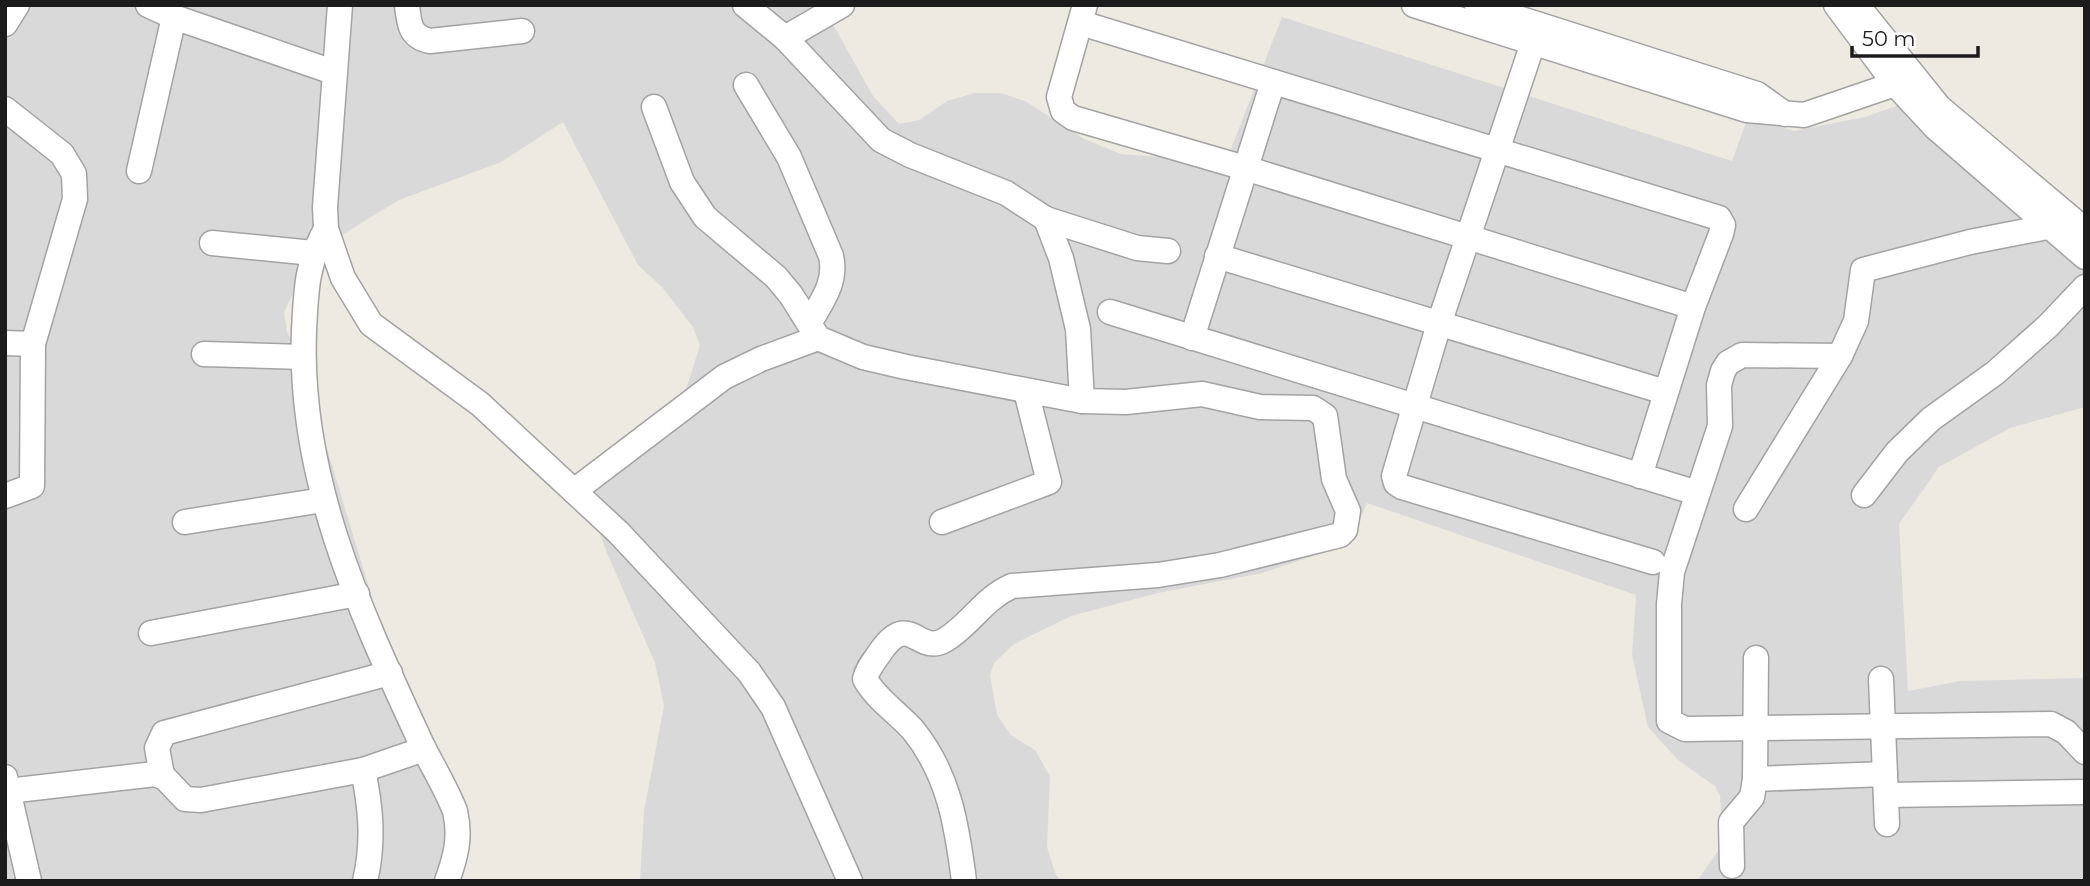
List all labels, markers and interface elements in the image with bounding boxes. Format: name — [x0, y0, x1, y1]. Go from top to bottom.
scale bar — [1852, 14, 1978, 58]
text: 50 m — [1862, 26, 1916, 51]

